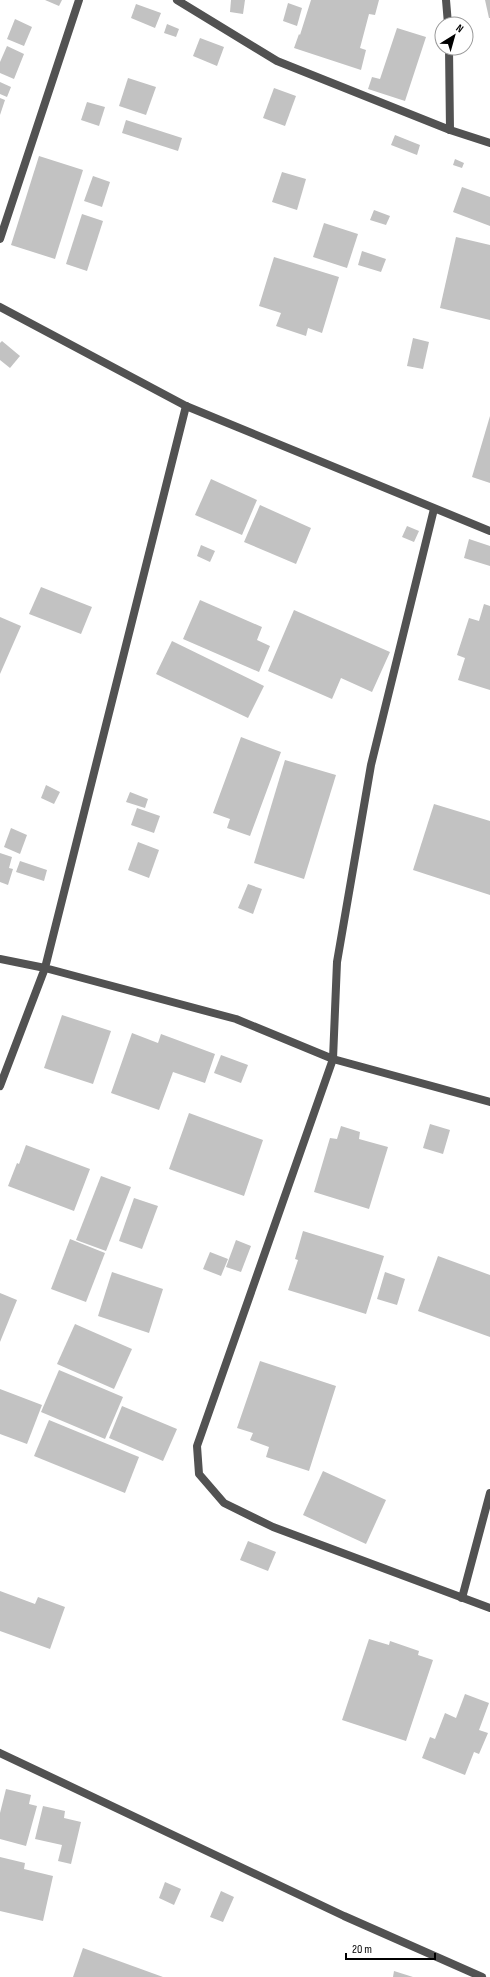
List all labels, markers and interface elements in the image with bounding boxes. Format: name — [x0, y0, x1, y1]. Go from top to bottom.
north arrow — [434, 16, 474, 56]
text: N — [453, 21, 466, 35]
scale bar — [346, 1935, 435, 1961]
text: 20 m — [352, 1942, 372, 1957]

